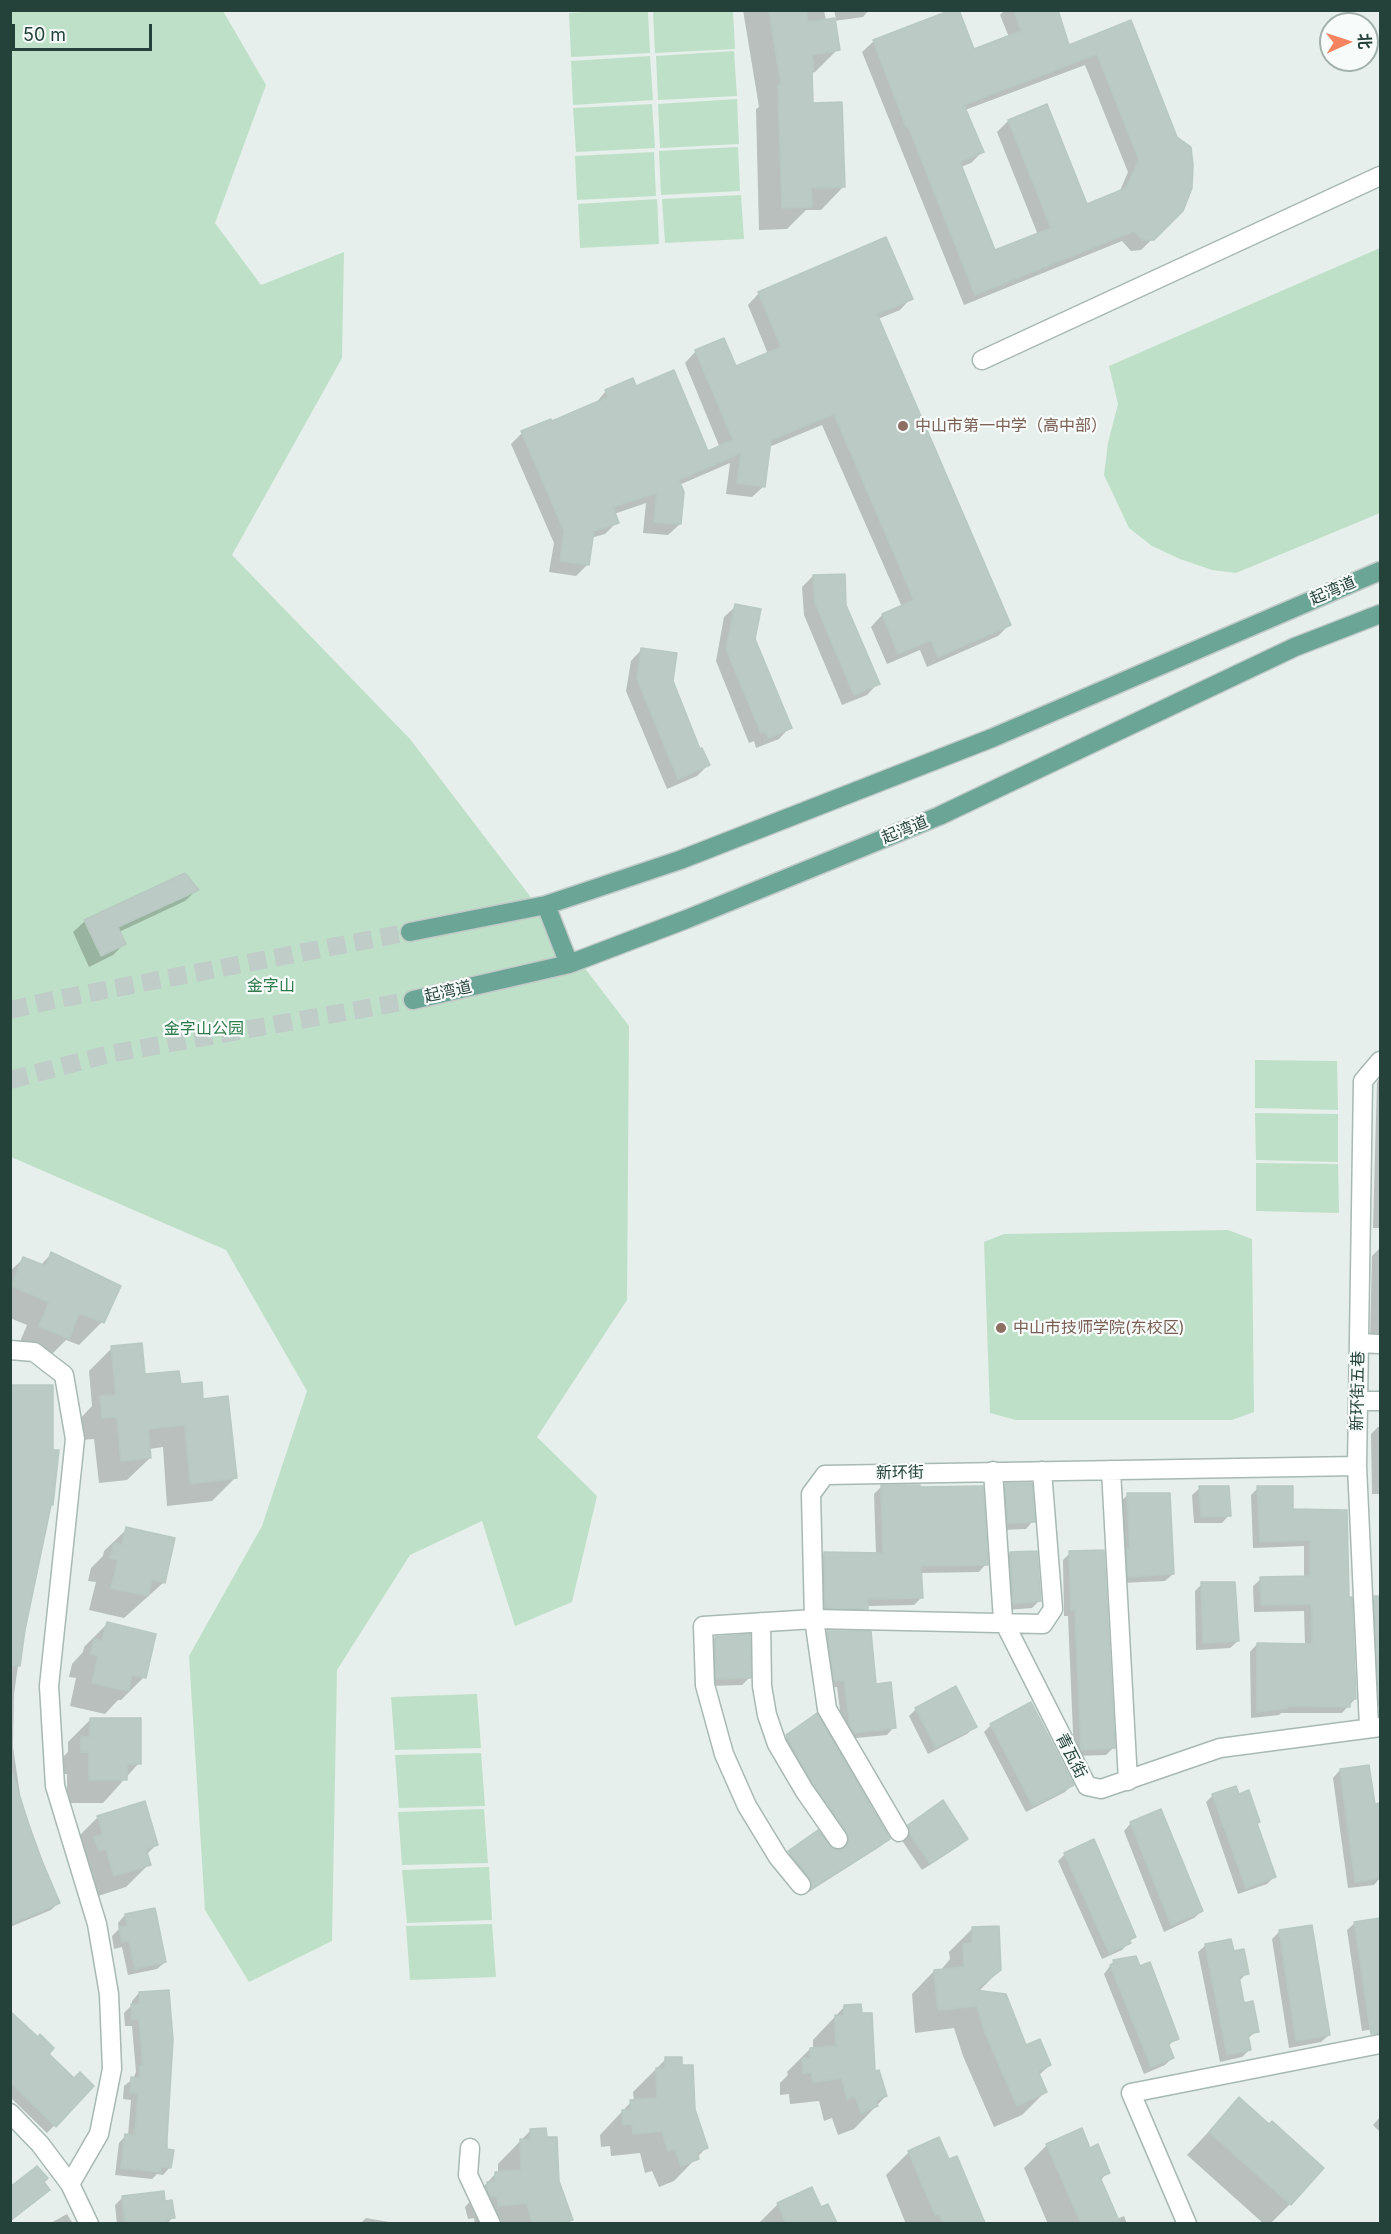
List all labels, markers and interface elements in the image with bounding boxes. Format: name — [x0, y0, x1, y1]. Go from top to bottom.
scale bar — [15, 12, 154, 50]
north arrow — [1319, 12, 1379, 72]
text: 50 m — [23, 24, 66, 45]
text: 北 — [1355, 33, 1375, 50]
place label: 中山市第一中学（高中部） — [915, 416, 1107, 436]
marker: 中山市第一中学（高中部） — [896, 419, 910, 433]
street label: 起湾道 — [1307, 573, 1359, 609]
street label: 起湾道 — [879, 812, 931, 848]
park label: 金字山 — [247, 976, 295, 996]
street label: 起湾道 — [422, 977, 474, 1007]
park label: 金字山公园 — [164, 1019, 244, 1039]
place label: 中山市技师学院(东校区) — [1013, 1318, 1185, 1338]
marker: 中山市技师学院(东校区) — [994, 1321, 1008, 1335]
street label: 新环街五巷 — [1348, 1351, 1368, 1431]
street label: 新环街 — [876, 1463, 924, 1483]
street label: 青瓦街 — [1052, 1730, 1090, 1782]

